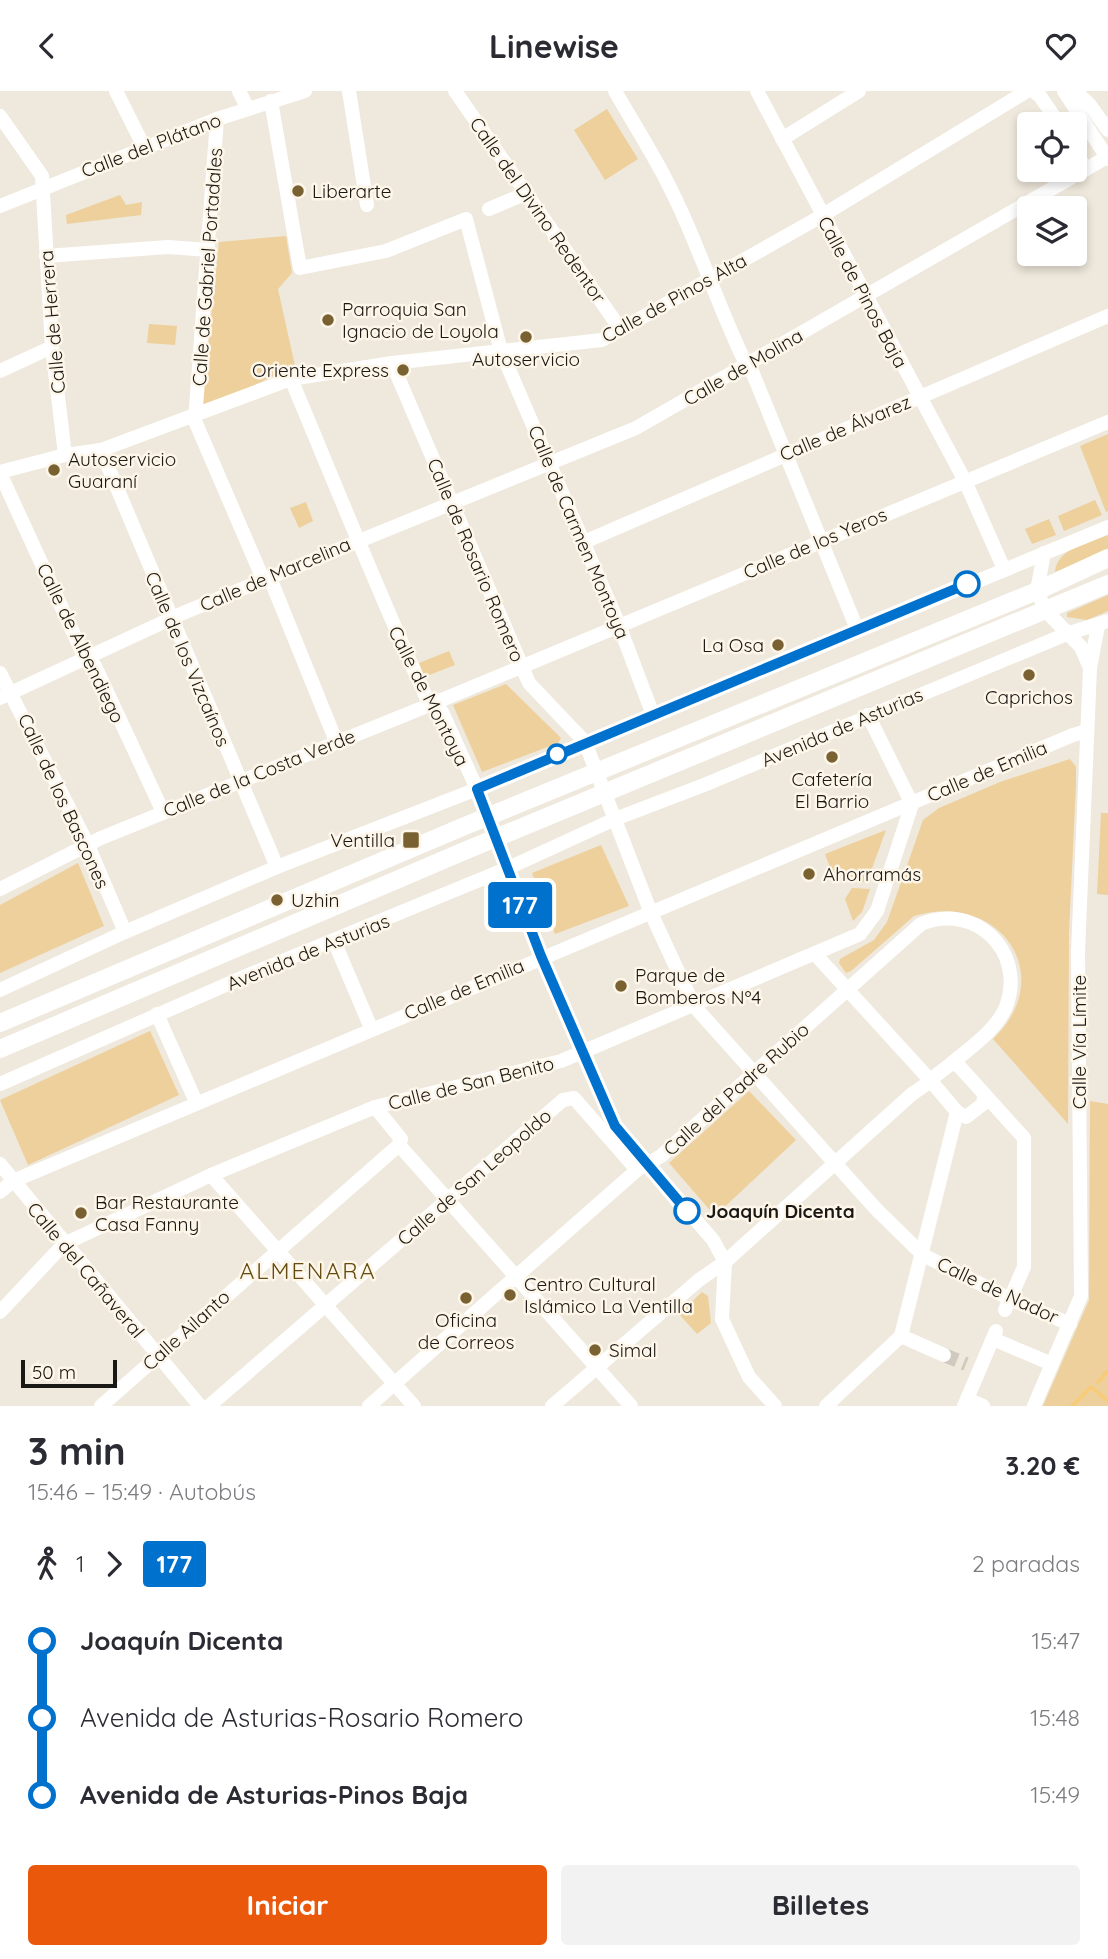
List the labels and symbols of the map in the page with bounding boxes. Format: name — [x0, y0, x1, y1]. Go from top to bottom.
street label: Calle del Plátano — [78, 107, 224, 183]
street label: Calle del Divino Redentor — [465, 112, 612, 308]
street label: Calle de Gabriel Portadales — [187, 147, 227, 387]
place label: Liberarte — [312, 179, 391, 203]
marker: Liberarte — [290, 183, 306, 199]
street label: Calle de Pinos Baja — [813, 212, 913, 372]
street label: Calle de Pinos Alta — [597, 248, 751, 348]
street label: Calle de Herrera — [34, 249, 70, 395]
place label: Parroquia San Ignacio de Loyola — [342, 297, 499, 343]
marker: Parroquia San Ignacio de Loyola — [320, 312, 336, 328]
street label: Calle de Molina — [679, 323, 807, 411]
marker: Autoservicio — [518, 329, 534, 345]
place label: Autoservicio — [472, 347, 580, 371]
place label: Oriente Express — [252, 358, 389, 382]
marker: Oriente Express — [395, 362, 411, 378]
street label: Calle de Álvarez — [776, 390, 914, 466]
street label: Calle de Carmen Montoya — [523, 422, 635, 642]
place label: Autoservicio Guaraní — [68, 447, 176, 493]
street label: Calle de Rosario Romero — [422, 454, 530, 666]
marker: Autoservicio Guaraní — [46, 462, 62, 478]
street label: Calle de los Yeros — [740, 502, 890, 584]
street label: Calle de Marcelina — [196, 531, 354, 617]
street label: Calle de Albendiego — [32, 559, 130, 727]
street label: Calle de los Vizcaínos — [140, 568, 236, 750]
unlabelled marker — [954, 571, 980, 597]
street label: Calle de Montoya — [383, 622, 475, 770]
place label: La Osa — [702, 633, 764, 657]
marker: La Osa — [770, 637, 786, 653]
marker: Caprichos — [1021, 667, 1037, 683]
street label: Avenida de Asturias — [757, 682, 927, 772]
place label: Caprichos — [985, 685, 1073, 709]
street label: Calle de los Bascones — [13, 710, 115, 892]
street label: Calle de la Costa Verde — [160, 723, 358, 823]
street label: Calle de Emilia — [923, 735, 1051, 807]
unlabelled marker — [547, 744, 567, 764]
marker: Cafetería El Barrio — [824, 749, 840, 765]
place label: Cafetería El Barrio — [792, 767, 872, 813]
place label: Ventilla — [330, 828, 395, 852]
marker: Ventilla — [401, 830, 421, 850]
place label: Ahorramás — [823, 862, 921, 886]
marker: Ahorramás — [801, 866, 817, 882]
line badge: 177 — [480, 882, 560, 928]
place label: Uzhin — [291, 888, 340, 912]
marker: Uzhin — [269, 892, 285, 908]
street label: Avenida de Asturias — [223, 908, 393, 996]
street label: Calle de Emilia — [400, 953, 528, 1025]
place label: Parque de Bomberos Nº4 — [635, 963, 761, 1009]
street label: Calle Vía Límite — [1067, 975, 1091, 1109]
marker: Parque de Bomberos Nº4 — [613, 978, 629, 994]
street label: Calle del Padre Rubio — [658, 1017, 814, 1161]
street label: Calle de San Benito — [386, 1051, 556, 1115]
street label: Calle de San Leopoldo — [392, 1103, 556, 1251]
place label: Bar Restaurante Casa Fanny — [95, 1190, 239, 1236]
street label: Calle del Cañaveral — [22, 1197, 150, 1343]
marker: Joaquín Dicenta — [674, 1198, 700, 1224]
place label: Joaquín Dicenta — [706, 1199, 855, 1223]
marker: Bar Restaurante Casa Fanny — [73, 1205, 89, 1221]
street label: Calle de Nador — [933, 1251, 1063, 1329]
district label: ALMENARA — [239, 1256, 377, 1285]
place label: Centro Cultural Islámico La Ventilla — [524, 1272, 693, 1318]
street label: Calle Ailanto — [137, 1284, 235, 1376]
marker: Centro Cultural Islámico La Ventilla — [502, 1287, 518, 1303]
marker: Oficina de Correos — [458, 1290, 474, 1306]
place label: Oficina de Correos — [418, 1308, 514, 1354]
place label: Simal — [609, 1338, 657, 1362]
marker: Simal — [587, 1342, 603, 1358]
scale bar — [21, 1357, 117, 1389]

